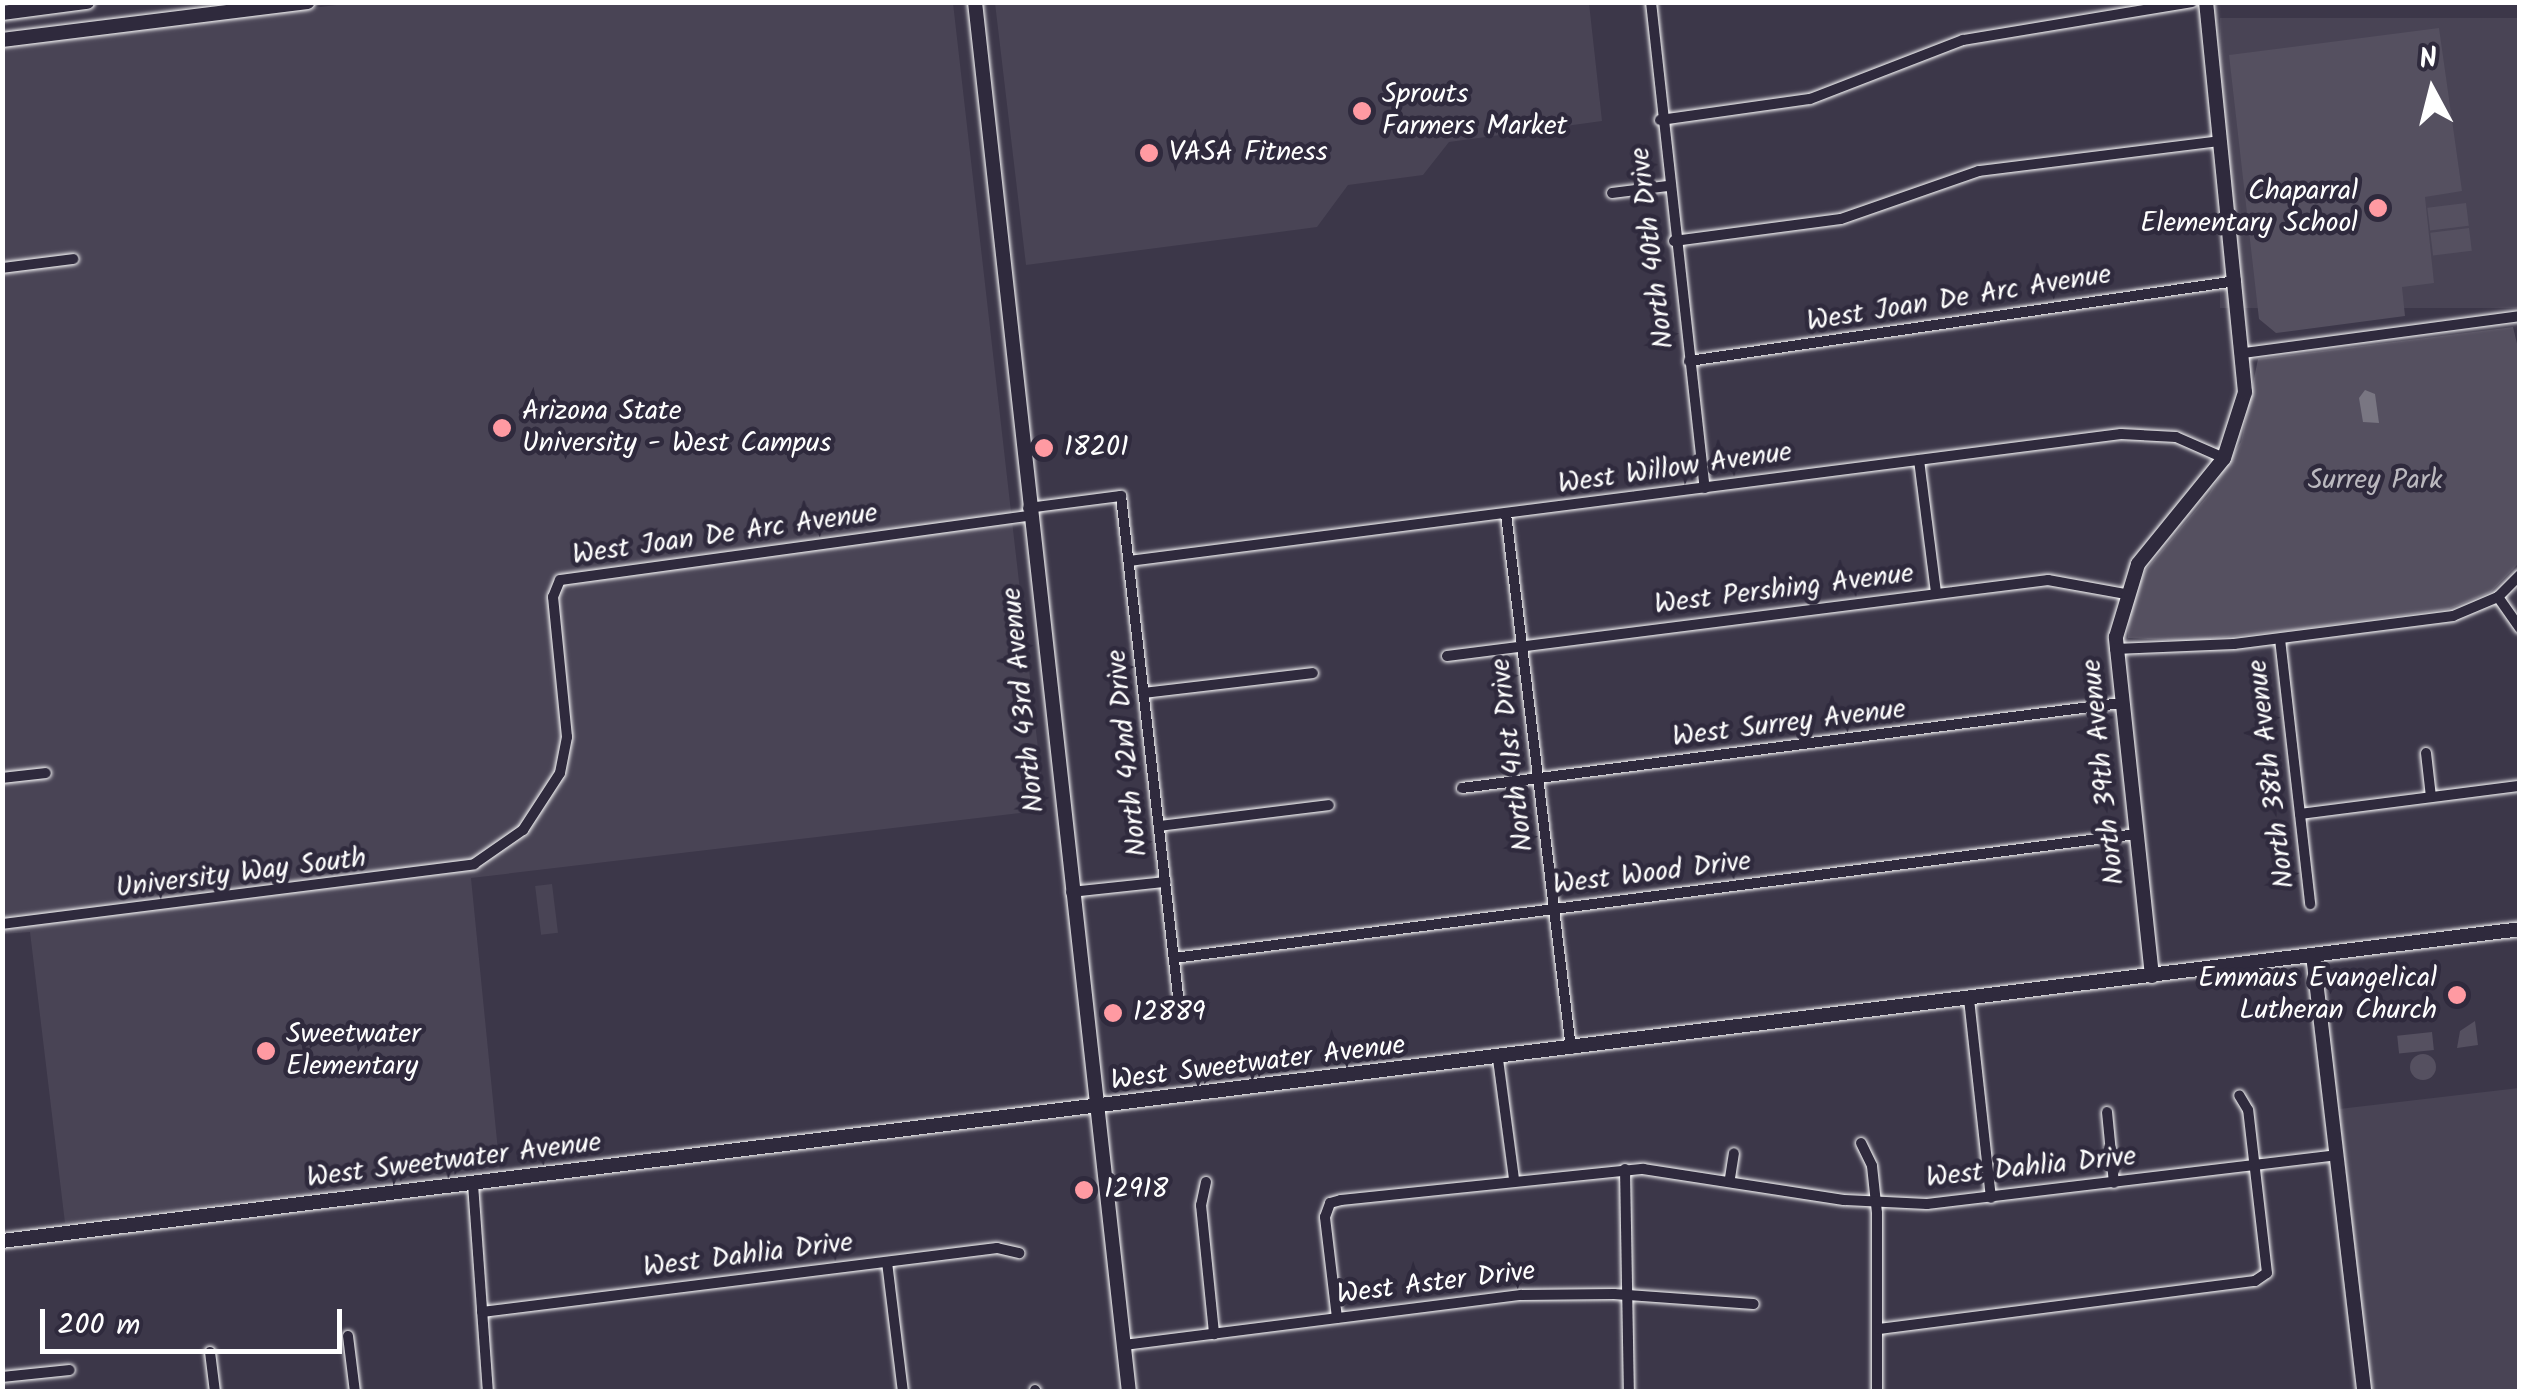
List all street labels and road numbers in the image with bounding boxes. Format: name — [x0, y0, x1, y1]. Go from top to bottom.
street label: North 40th Drive — [1624, 145, 1682, 351]
street label: West Joan De Arc Avenue — [1804, 258, 2114, 340]
street label: West Willow Avenue — [1556, 436, 1794, 502]
street label: West Joan De Arc Avenue — [570, 497, 880, 573]
street label: West Pershing Avenue — [1652, 557, 1916, 623]
street label: North 43rd Avenue — [995, 586, 1053, 814]
street label: North 42nd Drive — [1100, 648, 1156, 858]
street label: North 41st Drive — [1484, 656, 1542, 854]
street label: North 39th Avenue — [2075, 657, 2133, 887]
street label: North 38th Avenue — [2241, 658, 2303, 890]
street label: West Surrey Avenue — [1670, 693, 1908, 755]
street label: University Way South — [114, 842, 368, 906]
street label: West Wood Drive — [1551, 845, 1753, 903]
street label: West Sweetwater Avenue — [1109, 1029, 1407, 1099]
street label: West Sweetwater Avenue — [305, 1126, 603, 1196]
street label: West Dahlia Drive — [1924, 1140, 2138, 1196]
street label: West Dahlia Drive — [641, 1226, 855, 1286]
street label: West Aster Drive — [1335, 1255, 1537, 1313]

